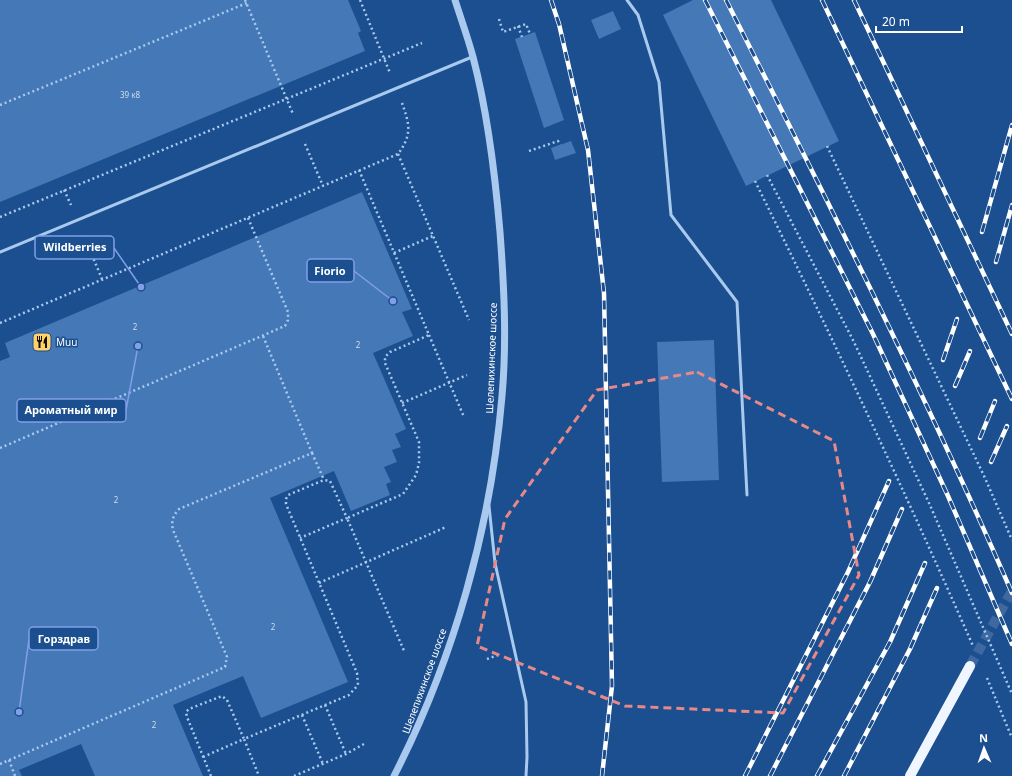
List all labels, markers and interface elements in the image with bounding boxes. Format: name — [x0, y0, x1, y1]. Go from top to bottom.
scale bar — [876, 8, 962, 34]
text: 20 m — [882, 13, 910, 30]
house number: 39 к8 — [120, 89, 140, 100]
callout: Wildberries — [35, 236, 114, 259]
text: Wildberries — [44, 239, 107, 254]
callout: Fiorio — [307, 259, 354, 282]
text: Fiorio — [314, 263, 346, 278]
street label: Шелепихинское шоссе — [482, 302, 500, 414]
house number: 2 — [133, 321, 138, 332]
restaurant icon: Muu — [31, 331, 53, 353]
place label: Muu — [56, 335, 77, 349]
house number: 2 — [356, 339, 361, 350]
callout: Ароматный мир — [17, 399, 126, 422]
text: Ароматный мир — [24, 402, 118, 417]
house number: 2 — [114, 494, 119, 505]
house number: 2 — [271, 621, 276, 632]
street label: Шелепихинское шоссе — [398, 626, 450, 736]
callout: Горздрав — [29, 627, 98, 650]
text: Горздрав — [38, 631, 91, 646]
house number: 2 — [152, 719, 157, 730]
north arrow — [964, 728, 1004, 768]
text: N — [979, 730, 988, 745]

